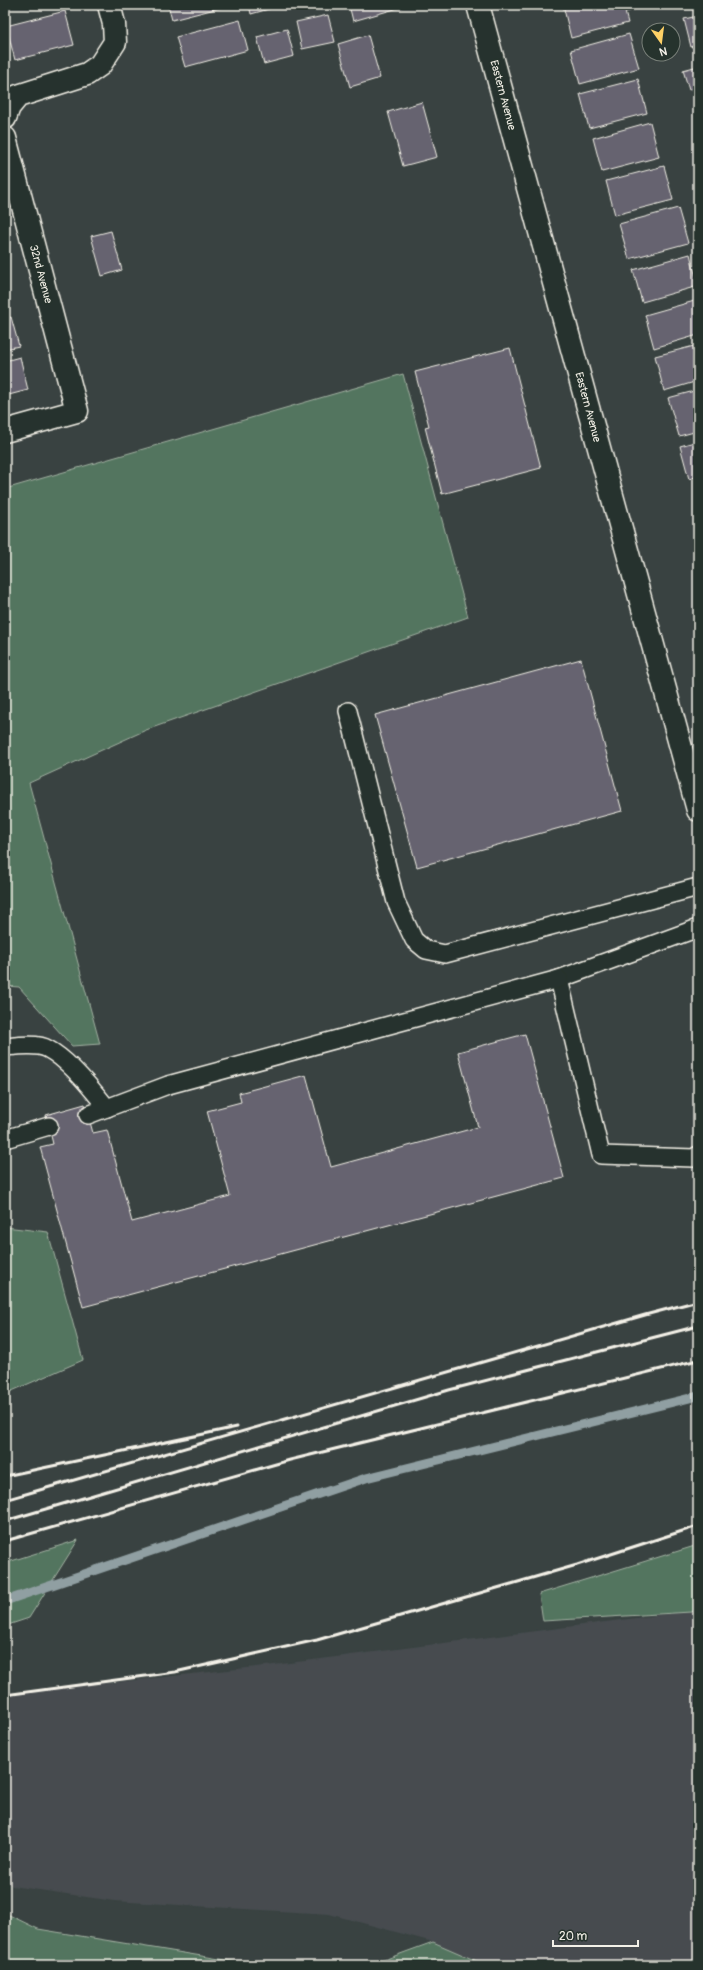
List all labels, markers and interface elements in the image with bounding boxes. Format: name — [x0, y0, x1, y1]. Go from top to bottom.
north arrow — [641, 22, 681, 62]
text: N — [658, 44, 668, 59]
street label: Eastern Avenue — [487, 59, 519, 132]
street label: 32nd Avenue — [27, 243, 55, 305]
street label: Eastern Avenue — [572, 371, 604, 444]
scale bar — [553, 1922, 638, 1948]
text: 20 m — [559, 1929, 588, 1944]

